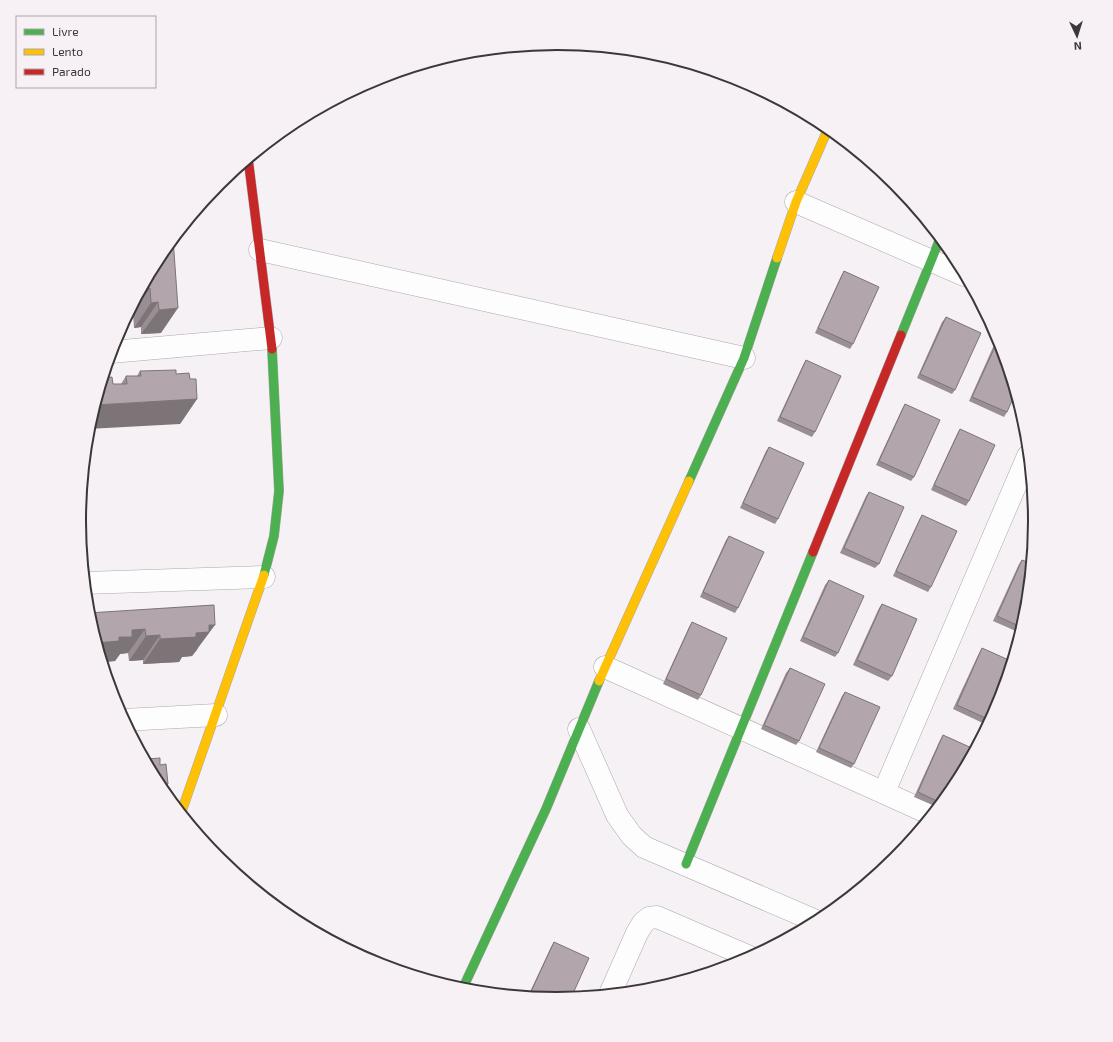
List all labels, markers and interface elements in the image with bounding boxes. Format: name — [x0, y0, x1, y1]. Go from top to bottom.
legend — [16, 16, 156, 88]
north arrow — [1057, 16, 1097, 56]
text: Livre — [52, 24, 79, 38]
text: N — [1073, 40, 1082, 53]
text: Lento — [52, 44, 83, 58]
text: Parado — [52, 64, 91, 78]

